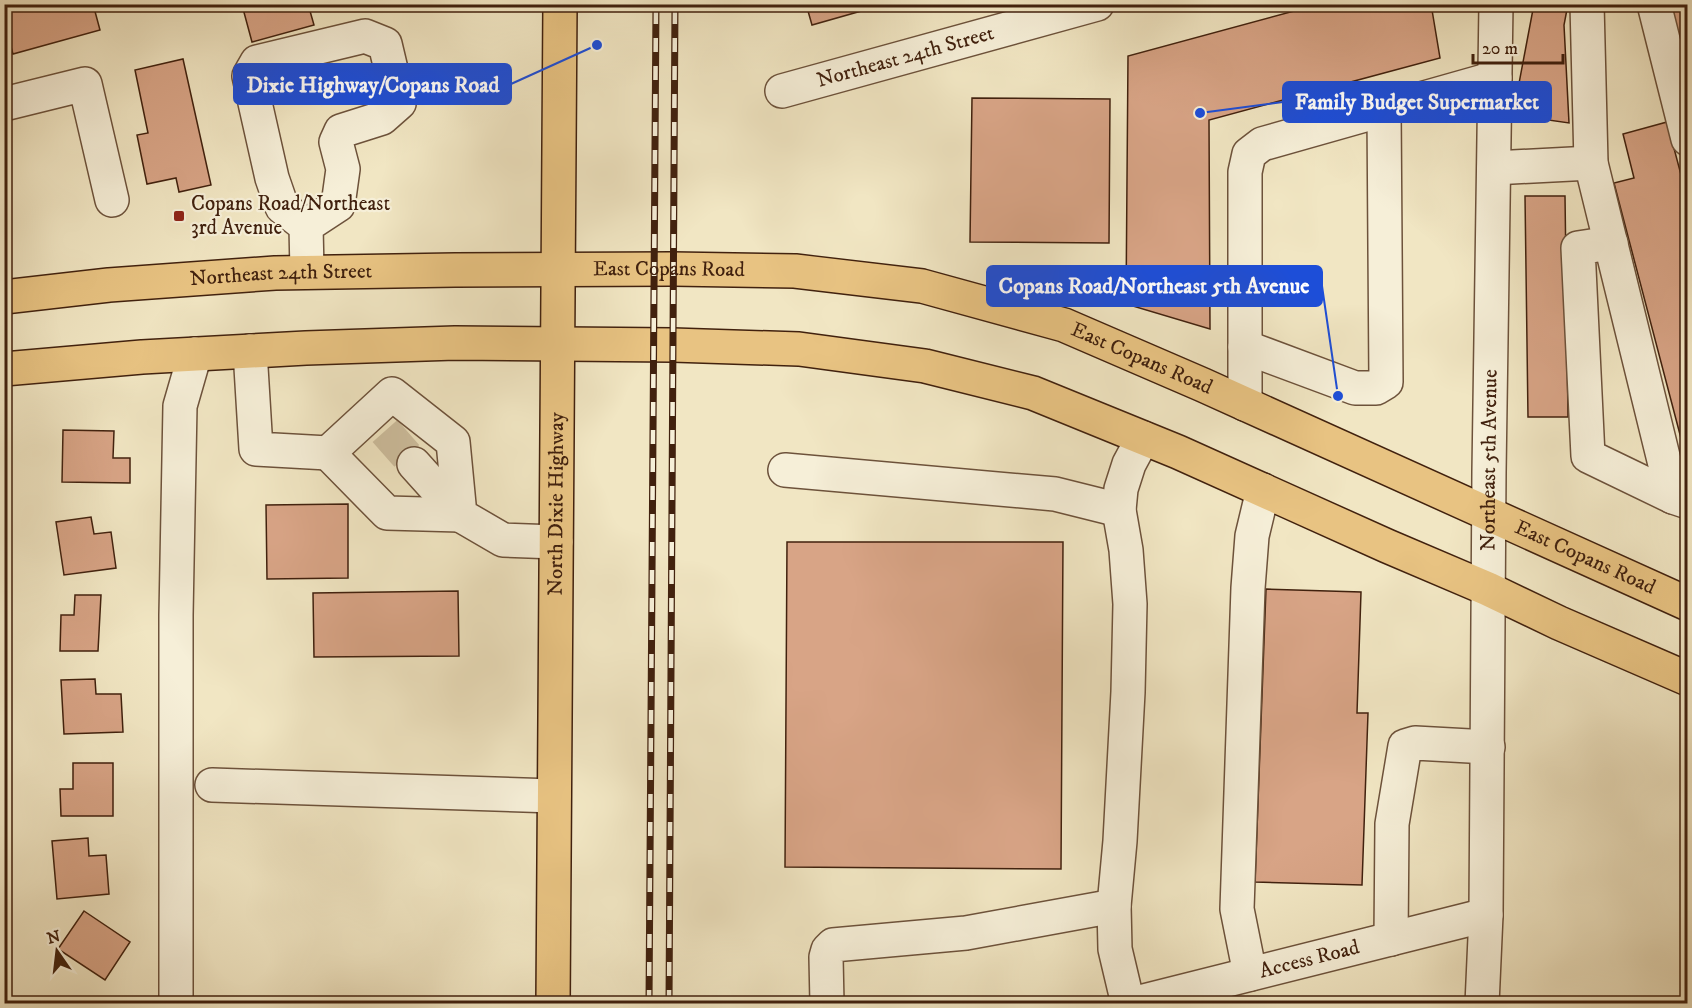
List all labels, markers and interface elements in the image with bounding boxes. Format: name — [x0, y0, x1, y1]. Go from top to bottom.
street label: Northeast 24th Street — [814, 20, 997, 94]
scale bar — [1473, 27, 1563, 65]
text: 20 m — [1482, 38, 1518, 60]
callout: Dixie Highway/Copans Road — [234, 64, 511, 104]
text: Dixie Highway/Copans Road — [246, 72, 501, 99]
callout: Family Budget Supermarket — [1283, 82, 1551, 122]
text: Family Budget Supermarket — [1295, 89, 1539, 116]
place label: Copans Road/Northeast 3rd Avenue — [191, 191, 390, 241]
marker: Copans Road/Northeast 3rd Avenue — [172, 209, 186, 223]
street label: East Copans Road — [593, 256, 745, 283]
street label: Northeast 24th Street — [189, 258, 373, 292]
callout: Copans Road/Northeast 5th Avenue — [987, 266, 1322, 306]
text: Copans Road/Northeast 5th Avenue — [999, 273, 1309, 300]
street label: East Copans Road — [1067, 317, 1217, 401]
street label: Northeast 5th Avenue — [1475, 369, 1504, 551]
street label: North Dixie Highway — [543, 411, 570, 596]
street label: East Copans Road — [1511, 514, 1660, 601]
north arrow — [27, 921, 87, 981]
text: N — [45, 926, 62, 949]
street label: Access Road — [1257, 934, 1363, 984]

